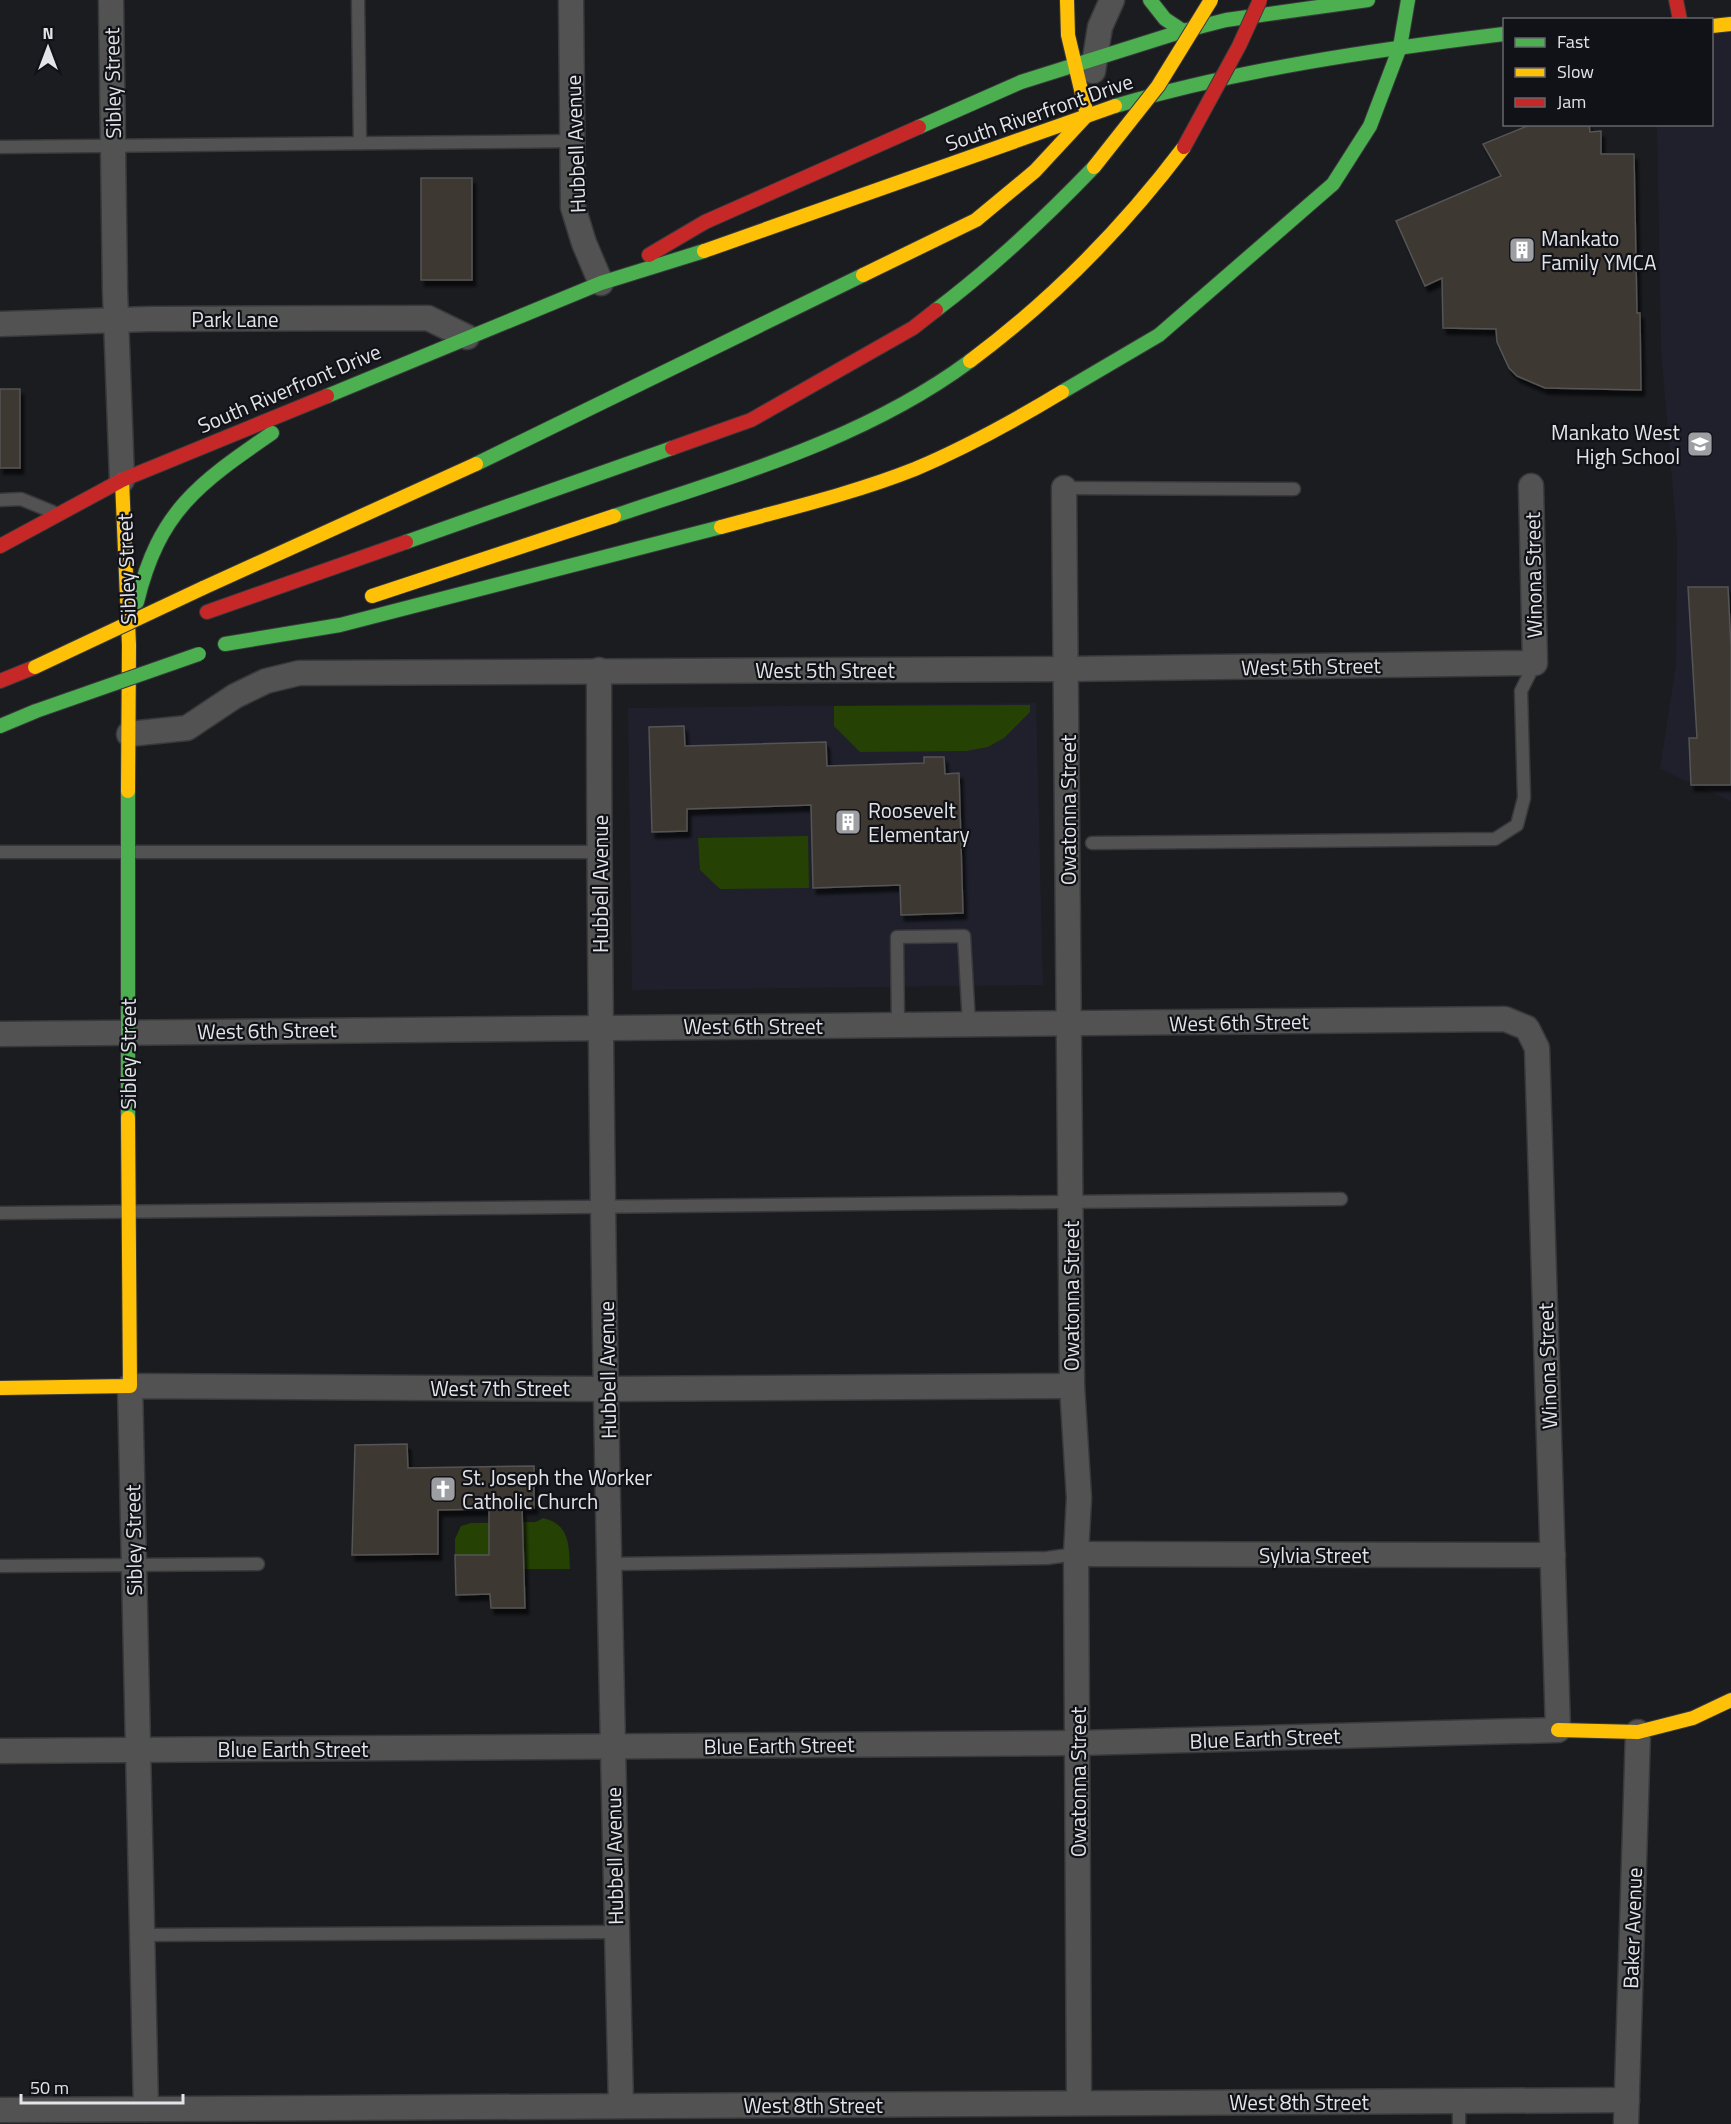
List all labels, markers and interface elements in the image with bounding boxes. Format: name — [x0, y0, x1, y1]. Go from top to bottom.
north arrow — [18, 18, 78, 78]
legend — [1503, 18, 1713, 126]
text: N — [42, 21, 54, 45]
street label: Sibley Street — [95, 27, 129, 139]
text: Fast — [1557, 28, 1590, 55]
text: Slow — [1557, 58, 1594, 85]
street label: South Riverfront Drive — [941, 65, 1137, 159]
street label: Hubbell Avenue — [557, 74, 593, 214]
text: Jam — [1557, 88, 1586, 115]
place label: Mankato Family YMCA — [1541, 222, 1657, 278]
building icon: Mankato Family YMCA — [1507, 235, 1537, 265]
street label: Park Lane — [191, 303, 279, 335]
street label: South Riverfront Drive — [192, 335, 386, 441]
place label: Mankato West High School — [1551, 416, 1681, 472]
school or university icon: Mankato West High School — [1685, 429, 1715, 459]
street label: Winona Street — [1516, 511, 1550, 638]
street label: Sibley Street — [108, 512, 144, 625]
street label: West 5th Street — [1241, 649, 1382, 683]
street label: West 5th Street — [755, 654, 895, 686]
street label: Owatonna Street — [1052, 734, 1084, 885]
place label: Roosevelt Elementary — [868, 794, 970, 850]
building icon: Roosevelt Elementary — [833, 807, 863, 837]
street label: Hubbell Avenue — [584, 815, 616, 953]
street label: Sibley Street — [112, 998, 144, 1110]
street label: West 6th Street — [1169, 1005, 1310, 1039]
street label: West 6th Street — [683, 1010, 823, 1042]
street label: West 6th Street — [197, 1013, 338, 1047]
street label: Owatonna Street — [1055, 1220, 1087, 1371]
street label: Hubbell Avenue — [590, 1301, 624, 1439]
street label: Winona Street — [1529, 1302, 1565, 1430]
street label: West 7th Street — [430, 1372, 570, 1404]
place label: St. Joseph the Worker Catholic Church — [462, 1461, 652, 1517]
church icon: St. Joseph the Worker Catholic Church — [428, 1474, 458, 1504]
street label: Sibley Street — [116, 1484, 150, 1596]
street label: Sylvia Street — [1259, 1539, 1370, 1571]
street label: Owatonna Street — [1062, 1706, 1094, 1857]
street label: Blue Earth Street — [1189, 1719, 1342, 1757]
street label: Blue Earth Street — [703, 1728, 855, 1762]
street label: Blue Earth Street — [218, 1733, 369, 1765]
street label: Hubbell Avenue — [597, 1787, 631, 1925]
street label: Baker Avenue — [1614, 1867, 1650, 1989]
scale bar — [21, 2067, 183, 2105]
text: 50 m — [30, 2074, 69, 2101]
street label: West 8th Street — [1229, 2086, 1369, 2118]
street label: West 8th Street — [743, 2089, 883, 2121]

